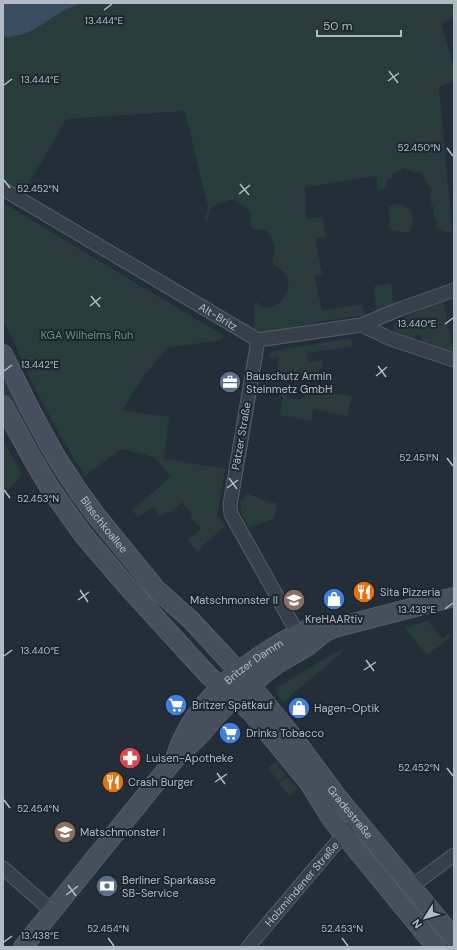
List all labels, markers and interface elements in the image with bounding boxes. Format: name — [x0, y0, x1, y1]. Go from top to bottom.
scale bar — [317, 12, 401, 38]
text: 13.444°E — [85, 14, 123, 27]
text: 50 m — [323, 18, 352, 34]
text: 13.444°E — [21, 73, 59, 86]
text: 52.450°N — [397, 141, 441, 154]
text: 52.452°N — [17, 182, 59, 195]
street label: Alt-Britz — [196, 299, 240, 333]
text: 13.440°E — [397, 317, 437, 330]
park label: KGA Wilhelms Ruh — [41, 328, 133, 342]
text: 13.442°E — [21, 358, 59, 371]
office icon: Bauschutz Armin Steinmetz GmbH — [217, 369, 243, 395]
place label: Bauschutz Armin Steinmetz GmbH — [246, 369, 332, 396]
street label: Pätzer Straße — [228, 401, 254, 471]
text: 52.451°N — [399, 451, 439, 464]
text: 52.453°N — [17, 492, 59, 505]
street label: Blaschkoallee — [78, 494, 131, 556]
restaurant icon: Sita Pizzeria — [351, 579, 377, 605]
place label: Sita Pizzeria — [380, 585, 440, 599]
shop icon: KreHAARtiv — [321, 586, 347, 612]
school or university icon: Matschmonster II — [281, 587, 307, 613]
place label: Matschmonster II — [190, 593, 278, 607]
text: 13.438°E — [398, 603, 436, 616]
place label: KreHAARtiv — [305, 612, 363, 626]
street label: Britzer Damm — [221, 636, 286, 687]
text: 13.440°E — [20, 644, 60, 657]
supermarket icon: Britzer Spätkauf — [163, 692, 189, 718]
shop icon: Hagen-Optik — [286, 695, 312, 721]
place label: Britzer Spätkauf — [192, 698, 273, 712]
place label: Hagen-Optik — [314, 701, 380, 715]
supermarket icon: Drinks Tobacco — [217, 720, 243, 746]
place label: Drinks Tobacco — [246, 726, 324, 740]
pharmacy icon: Luisen-Apotheke — [117, 745, 143, 771]
place label: Luisen-Apotheke — [146, 751, 233, 765]
text: 52.452°N — [398, 761, 440, 774]
restaurant icon: Crash Burger — [100, 769, 126, 795]
place label: Crash Burger — [128, 775, 194, 789]
street label: Gradestraße — [324, 783, 376, 841]
text: 52.454°N — [17, 802, 59, 815]
school or university icon: Matschmonster I — [52, 819, 78, 845]
place label: Matschmonster I — [80, 825, 165, 839]
street label: Holzmindener Straße — [262, 838, 342, 929]
bank icon: Berliner Sparkasse SB-Service — [94, 873, 120, 899]
place label: Berliner Sparkasse SB-Service — [122, 873, 216, 900]
north arrow — [405, 898, 445, 938]
text: N — [409, 917, 425, 931]
text: 52.454°N — [87, 922, 129, 935]
text: 52.453°N — [321, 922, 363, 935]
text: 13.438°E — [21, 929, 59, 942]

